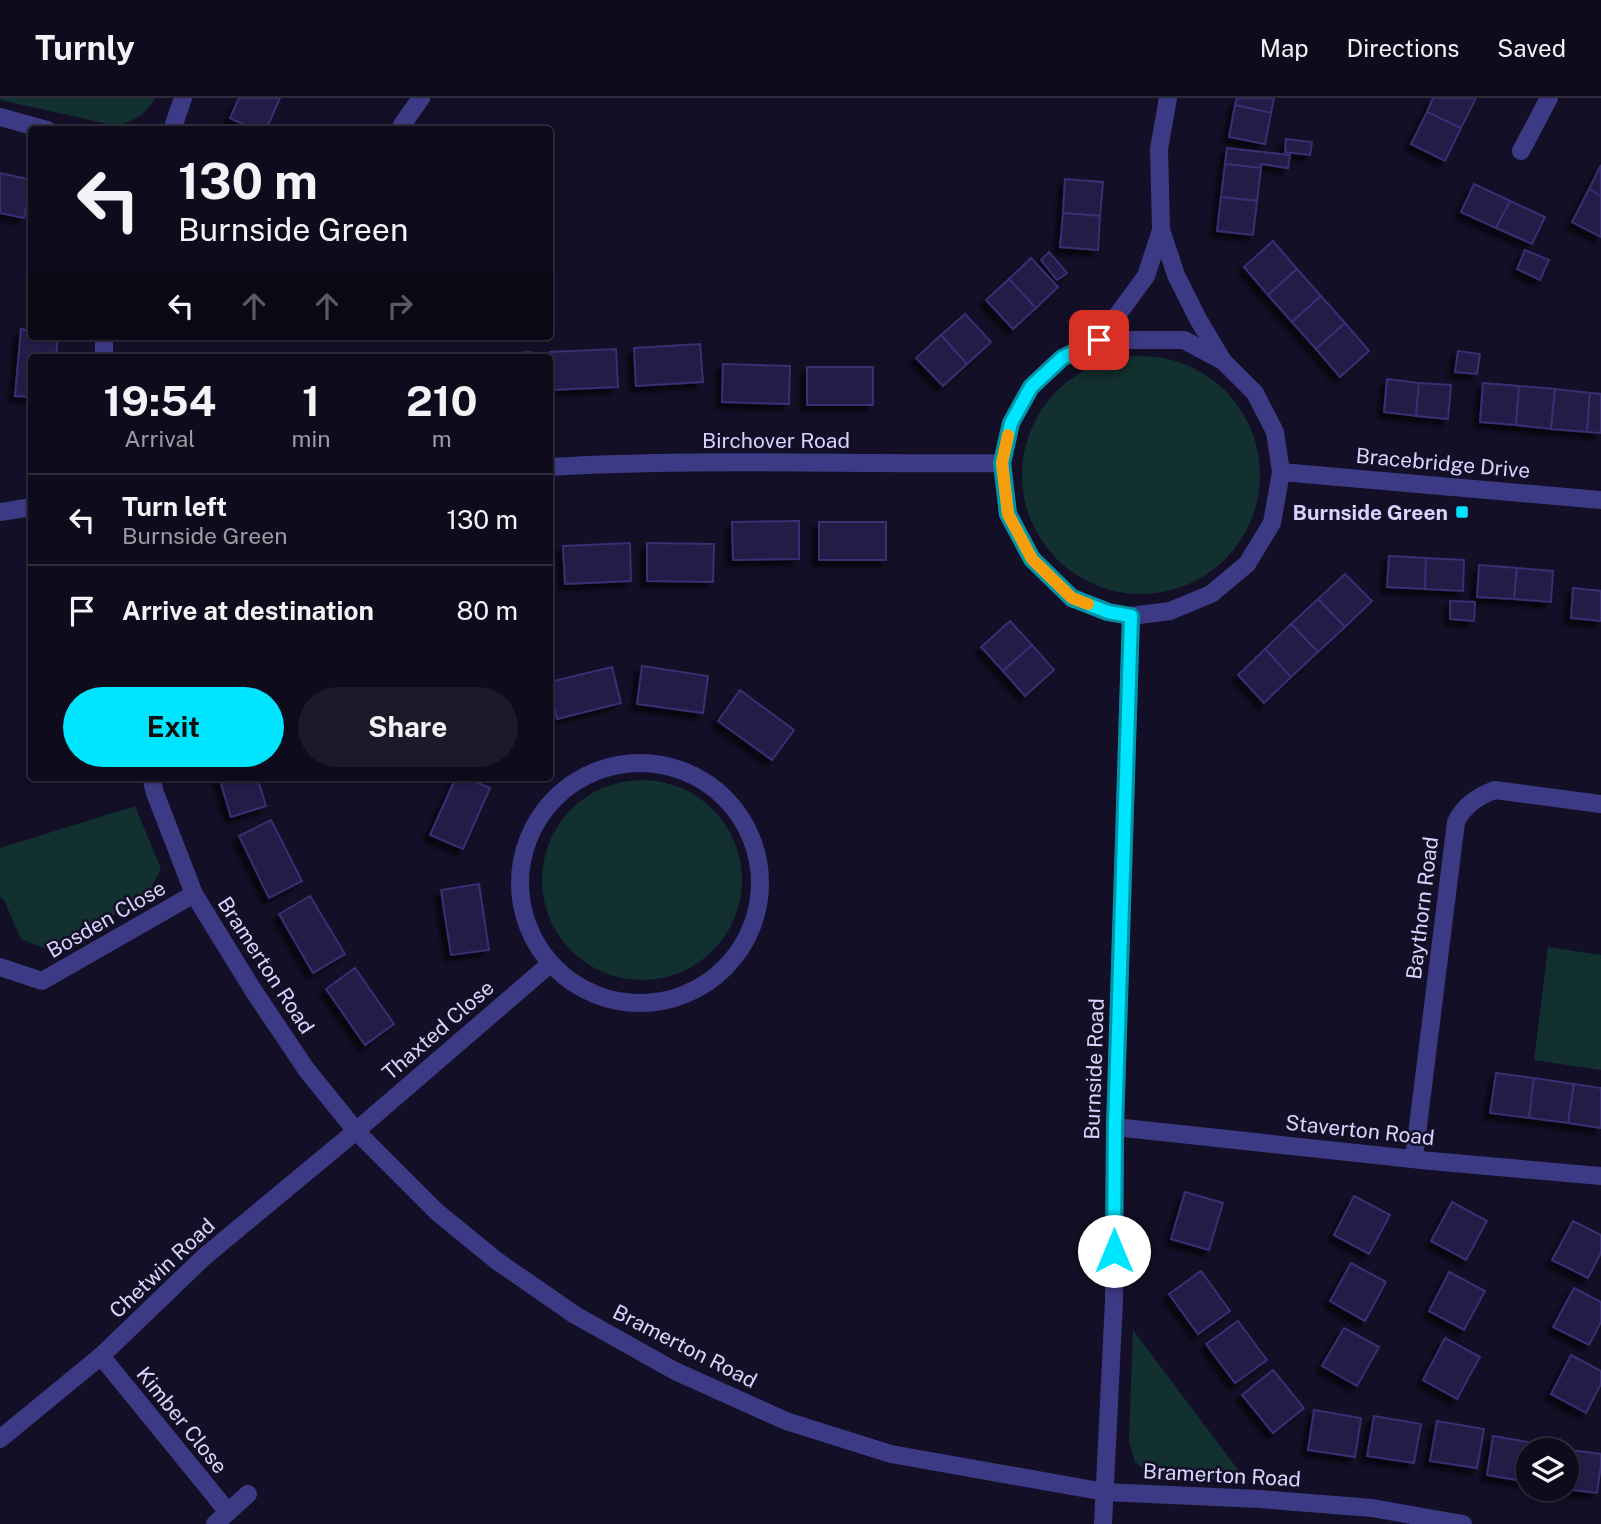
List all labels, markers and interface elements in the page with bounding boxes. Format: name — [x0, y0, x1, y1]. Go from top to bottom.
text: Turnly — [35, 29, 135, 67]
text: Map — [1260, 34, 1309, 62]
text: Directions — [1347, 34, 1459, 62]
text: Saved — [1497, 34, 1566, 62]
text: 130 m — [178, 152, 318, 210]
icon: left — [63, 154, 154, 245]
text: Burnside Green — [178, 211, 408, 248]
icon: left — [162, 287, 200, 325]
icon: ahead — [235, 287, 273, 325]
icon: ahead — [308, 287, 346, 325]
icon: right — [381, 287, 419, 325]
pin — [1069, 310, 1129, 370]
icon: arrive — [1080, 321, 1118, 359]
text: 19:54 — [103, 376, 216, 425]
text: 1 — [302, 376, 320, 425]
text: 210 — [406, 376, 478, 425]
text: Arrival — [124, 425, 195, 452]
text: min — [292, 425, 331, 452]
text: m — [432, 425, 452, 452]
street label: Birchover Road — [702, 428, 850, 453]
street label: Bracebridge Drive — [1355, 443, 1531, 483]
text: Turn left — [122, 491, 227, 522]
place label: Burnside Green — [1293, 500, 1448, 525]
icon: left — [63, 501, 101, 539]
text: 130 m — [446, 504, 518, 535]
marker: Burnside Green — [1454, 504, 1470, 520]
text: Burnside Green — [122, 522, 288, 549]
icon: arrive — [63, 592, 101, 630]
text: Arrive at destination — [122, 595, 374, 626]
text: 80 m — [457, 595, 518, 626]
button: Exit — [63, 687, 284, 767]
button: Share — [298, 687, 518, 767]
street label: Baythorn Road — [1401, 835, 1443, 981]
street label: Bosden Close — [42, 875, 170, 963]
street label: Bramerton Road — [212, 892, 320, 1038]
street label: Thaxted Close — [377, 975, 499, 1085]
street label: Burnside Road — [1079, 998, 1109, 1140]
street label: Staverton Road — [1284, 1110, 1436, 1150]
street label: Chetwin Road — [104, 1213, 220, 1323]
position arrow — [1077, 1214, 1151, 1288]
street label: Bramerton Road — [609, 1299, 761, 1393]
street label: Kimber Close — [131, 1362, 233, 1478]
map controls — [1516, 1438, 1579, 1501]
button: layers — [1516, 1438, 1579, 1501]
street label: Bramerton Road — [1142, 1458, 1302, 1492]

